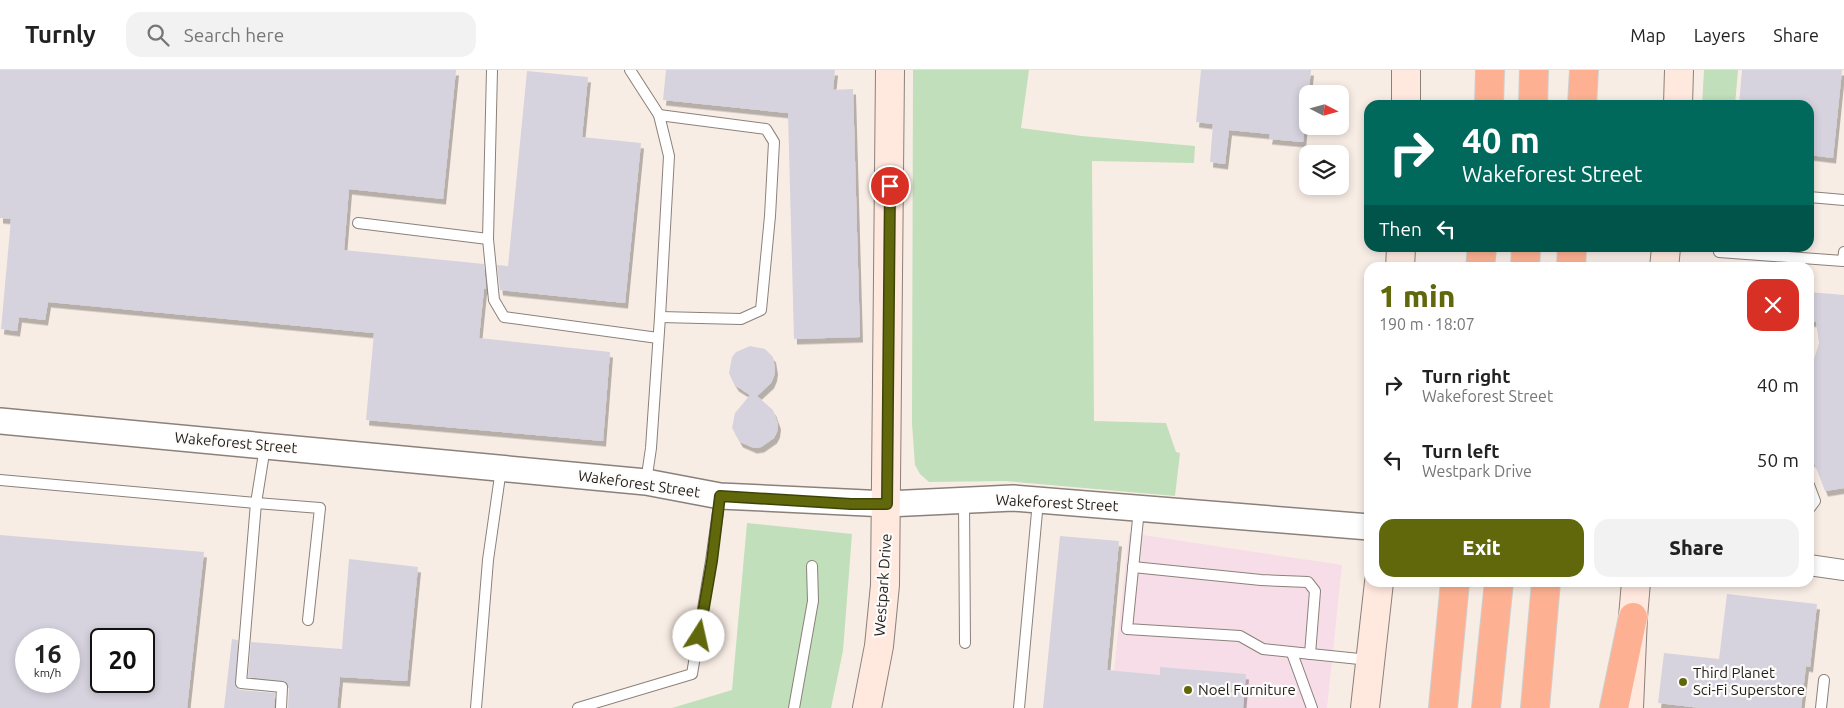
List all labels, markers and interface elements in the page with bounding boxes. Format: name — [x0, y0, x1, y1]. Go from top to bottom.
search box — [126, 12, 476, 57]
text: Turnly — [25, 21, 96, 48]
icon: search — [144, 21, 172, 49]
text: Search here — [184, 24, 284, 46]
text: Map — [1630, 25, 1666, 45]
text: Layers — [1694, 25, 1745, 45]
text: Share — [1773, 25, 1819, 45]
north arrow — [1299, 85, 1349, 135]
map controls — [1299, 85, 1349, 195]
icon: right — [1379, 120, 1444, 185]
text: 40 m — [1462, 120, 1540, 160]
button: layers — [1299, 145, 1349, 195]
text: Wakeforest Street — [1462, 161, 1642, 186]
pin — [869, 165, 911, 207]
icon: arrive — [876, 172, 904, 200]
icon: left — [1432, 215, 1460, 243]
text: Then — [1379, 218, 1422, 240]
text: 1 min — [1379, 279, 1455, 313]
button: close — [1747, 279, 1799, 331]
text: 190 m · 18:07 — [1379, 315, 1475, 333]
text: Turn right — [1422, 365, 1510, 387]
icon: right — [1379, 371, 1407, 399]
text: 40 m — [1757, 374, 1799, 396]
text: Wakeforest Street — [1422, 387, 1553, 405]
street label: Wakeforest Street — [174, 429, 298, 456]
text: Turn left — [1422, 440, 1500, 462]
icon: left — [1379, 446, 1407, 474]
text: 50 m — [1757, 449, 1799, 471]
text: Westpark Drive — [1422, 462, 1532, 480]
street label: Wakeforest Street — [577, 467, 701, 500]
street label: Wakeforest Street — [995, 491, 1119, 514]
button: Exit — [1379, 519, 1584, 577]
button: Share — [1594, 519, 1799, 577]
street label: Westpark Drive — [870, 533, 895, 637]
position arrow — [672, 609, 724, 661]
speed limit sign: 20 — [90, 628, 155, 693]
text: 16 — [33, 640, 62, 668]
place label: Third Planet Sci-Fi Superstore — [1693, 664, 1805, 698]
text: km/h — [34, 666, 61, 679]
marker: Third Planet Sci-Fi Superstore — [1677, 676, 1689, 688]
place label: Noel Furniture — [1198, 681, 1296, 698]
marker: Noel Furniture — [1182, 684, 1194, 696]

